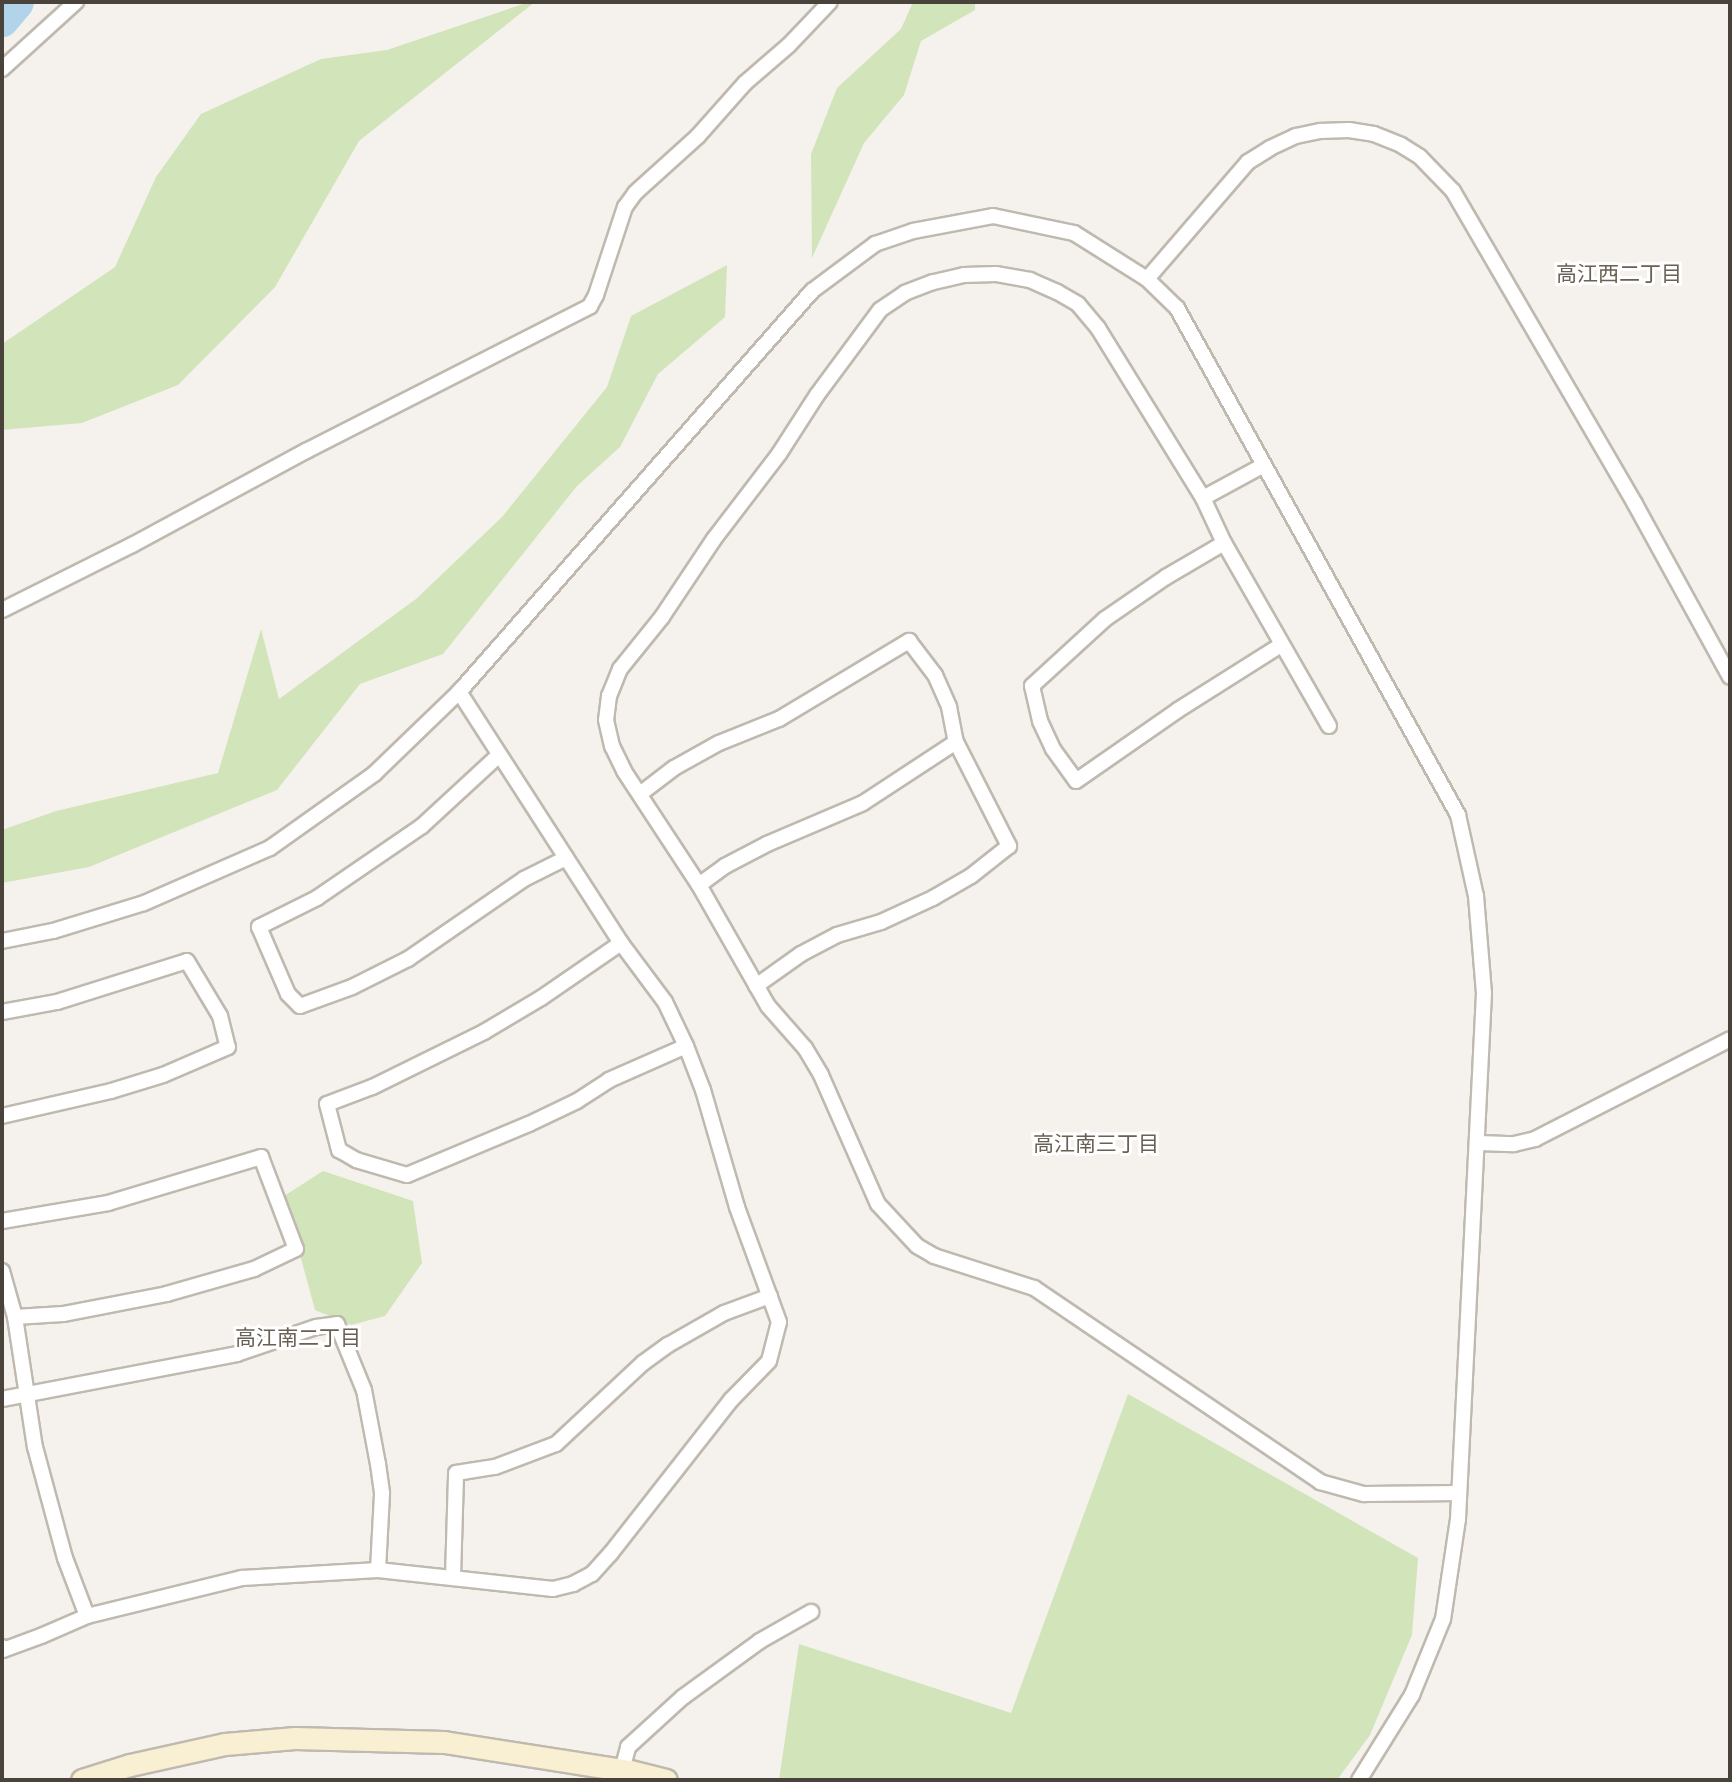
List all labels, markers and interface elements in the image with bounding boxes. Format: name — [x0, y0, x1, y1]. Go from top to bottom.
district label: 高江西二丁目 — [1556, 261, 1682, 287]
district label: 高江南三丁目 — [1033, 1131, 1159, 1157]
district label: 高江南二丁目 — [235, 1325, 361, 1351]

